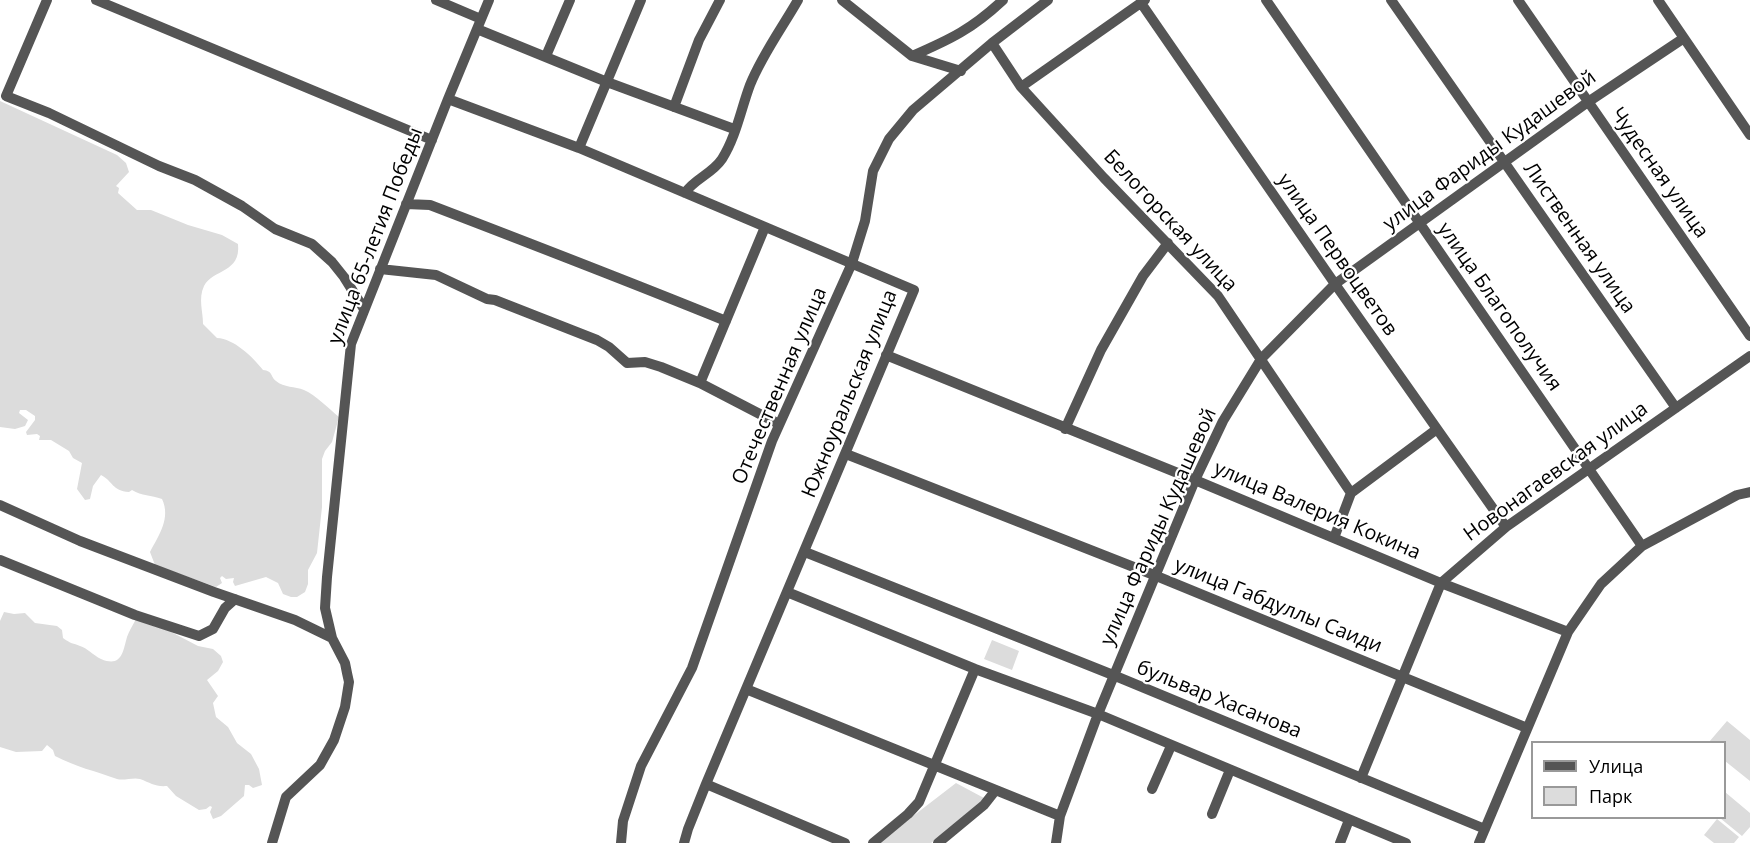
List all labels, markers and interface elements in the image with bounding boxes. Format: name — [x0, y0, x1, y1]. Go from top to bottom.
street label: улица Фариды Кудашевой — [1379, 66, 1601, 236]
street label: Чудесная улица — [1605, 103, 1713, 243]
street label: улица 65-летия Победы — [324, 124, 428, 348]
street label: Белогорская улица — [1098, 145, 1242, 297]
street label: Лиственная улица — [1518, 158, 1640, 318]
street label: улица Первоцветов — [1272, 169, 1402, 341]
street label: улица Благополучия — [1432, 218, 1566, 396]
street label: Отечественная улица — [728, 284, 832, 488]
street label: Южноуральская улица — [797, 287, 903, 501]
street label: Новонагаевская улица — [1459, 397, 1653, 547]
street label: улица Фариды Кудашевой — [1096, 405, 1222, 649]
street label: улица Валерия Кокина — [1210, 457, 1424, 565]
street label: улица Габдуллы Саиди — [1171, 553, 1385, 659]
street label: бульвар Хасанова — [1133, 656, 1305, 744]
legend — [1531, 741, 1726, 819]
text: Улица — [1589, 754, 1643, 778]
text: Парк — [1589, 784, 1632, 808]

